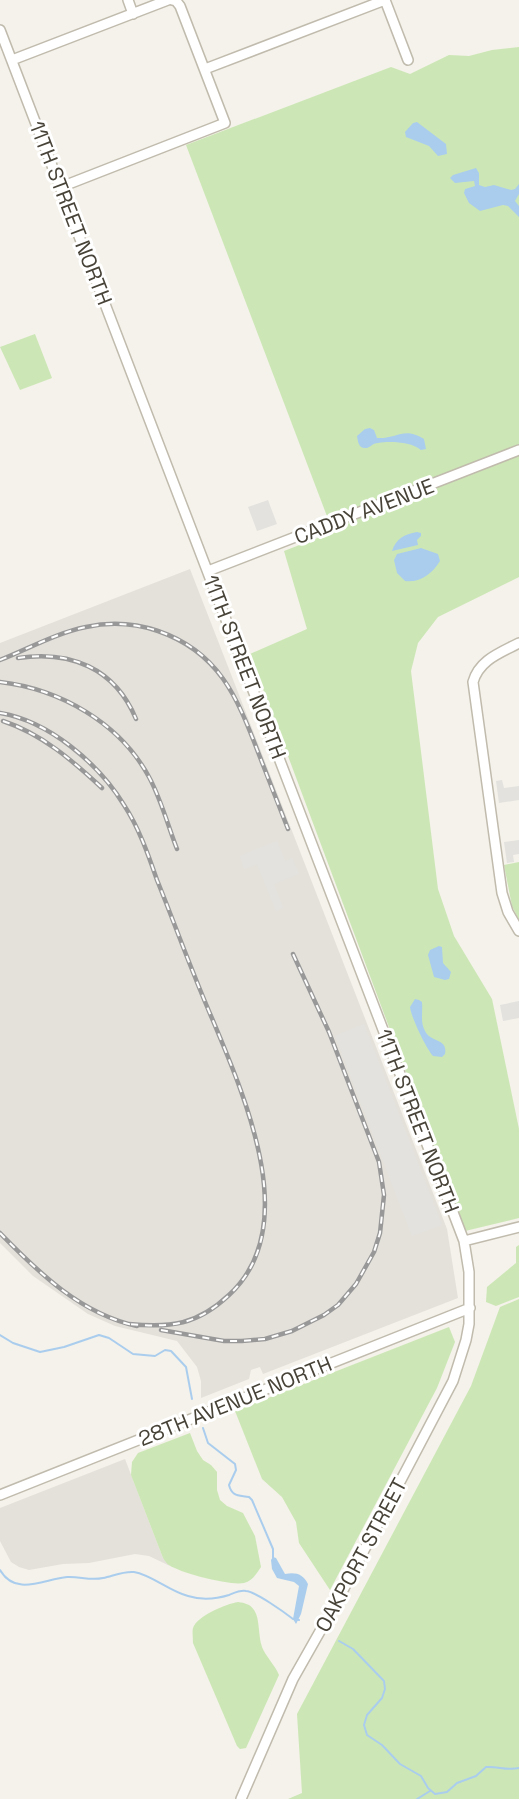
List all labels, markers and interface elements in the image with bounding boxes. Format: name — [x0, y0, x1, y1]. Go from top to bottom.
street label: 11TH STREET NORTH — [23, 117, 119, 309]
street label: CADDY AVENUE — [290, 472, 438, 550]
street label: 11TH STREET NORTH — [197, 571, 293, 763]
street label: 11TH STREET NORTH — [370, 1025, 466, 1217]
street label: 28TH AVENUE NORTH — [134, 1350, 336, 1452]
street label: OAKPORT STREET — [309, 1473, 413, 1637]

